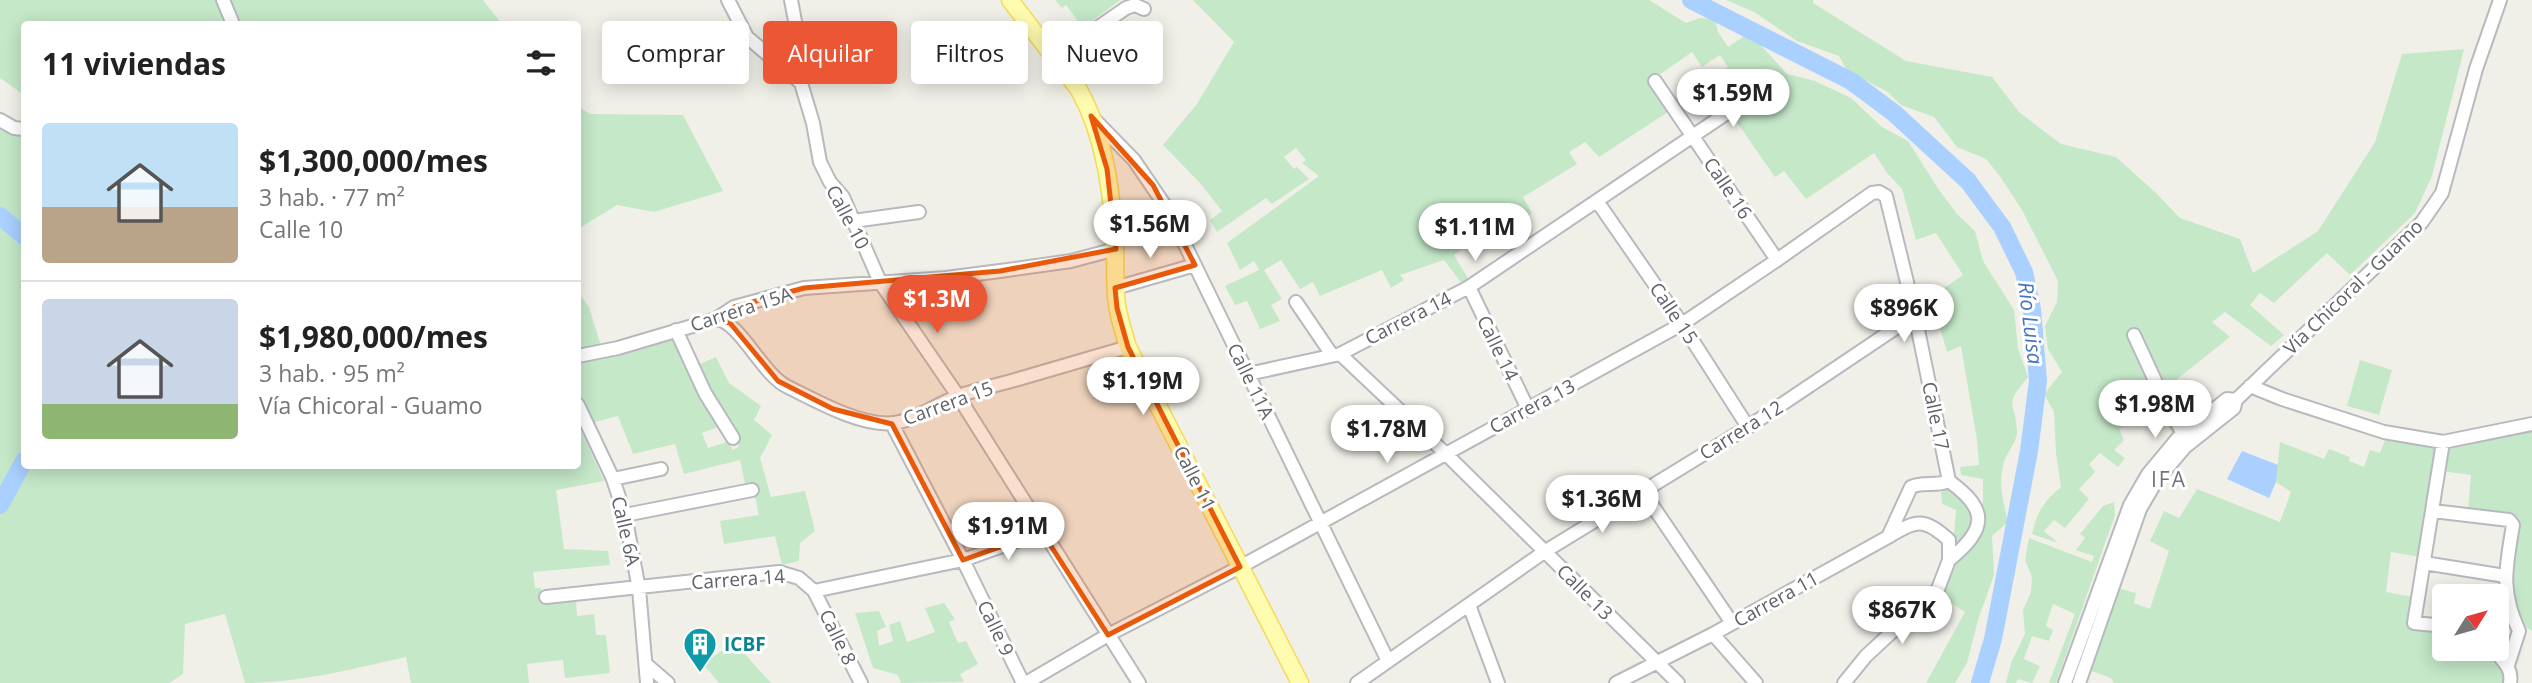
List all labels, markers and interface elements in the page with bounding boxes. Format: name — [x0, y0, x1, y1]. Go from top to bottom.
chip: Comprar — [602, 21, 749, 84]
chip: Alquilar — [763, 21, 897, 84]
chip: Filtros — [911, 21, 1028, 84]
chip: Nuevo — [1042, 21, 1163, 84]
text: 11 viviendas — [42, 43, 226, 84]
icon: filters — [522, 44, 560, 82]
pin: $1.59M — [1676, 69, 1790, 129]
text: $1.59M — [1693, 76, 1773, 108]
text: $1,300,000/mes — [259, 140, 488, 181]
icon: home — [98, 151, 182, 235]
street label: Calle 16 — [1698, 152, 1758, 224]
street label: Calle 10 — [820, 180, 876, 254]
text: 3 hab. · 77 m² — [259, 181, 405, 213]
pin: $1.56M — [1093, 201, 1207, 260]
pin: $1.11M — [1418, 204, 1532, 263]
text: $1.56M — [1110, 207, 1190, 239]
text: $1.11M — [1435, 210, 1515, 242]
text: Calle 10 — [259, 213, 343, 245]
street label: Vía Chicoral - Guamo — [2278, 213, 2428, 361]
pin: $1.3M — [888, 276, 986, 335]
street label: Calle 15 — [1644, 277, 1704, 349]
street label: Carrera 15A — [687, 280, 795, 338]
water label: Río Luisa — [2012, 280, 2050, 366]
text: $1.3M — [903, 282, 971, 314]
pin: $896K — [1855, 284, 1953, 344]
street label: Carrera 14 — [1360, 285, 1456, 351]
text: $896K — [1870, 291, 1938, 323]
street label: Calle 14 — [1471, 311, 1525, 385]
text: $1,980,000/mes — [259, 316, 488, 357]
icon: home — [98, 327, 182, 411]
street label: Calle 11A — [1221, 339, 1281, 423]
text: 3 hab. · 95 m² — [259, 357, 405, 389]
pin: $1.19M — [1086, 358, 1200, 417]
text: $1.19M — [1103, 364, 1183, 396]
street label: Carrera 13 — [1485, 373, 1579, 439]
street label: Carrera 15 — [900, 375, 996, 431]
street label: Calle 17 — [1916, 379, 1956, 453]
pin: $1.98M — [2098, 380, 2212, 440]
text: $1.98M — [2115, 387, 2195, 419]
text: Vía Chicoral - Guamo — [259, 389, 483, 421]
street label: Carrera 12 — [1694, 394, 1788, 466]
pin: $1.78M — [1330, 406, 1444, 465]
text: $1.78M — [1347, 412, 1427, 444]
street label: Calle 11 — [1168, 441, 1222, 515]
district label: IFA — [2151, 465, 2187, 493]
pin: $1.36M — [1545, 476, 1659, 535]
text: $1.36M — [1562, 482, 1642, 514]
street label: Calle 6A — [605, 494, 647, 568]
pin: $1.91M — [951, 503, 1065, 562]
text: $1.91M — [968, 509, 1048, 541]
street label: Calle 13 — [1551, 558, 1619, 626]
street label: Carrera 14 — [690, 563, 786, 595]
street label: Carrera 11 — [1729, 565, 1823, 633]
north arrow — [2432, 584, 2510, 662]
map controls — [2432, 584, 2509, 661]
pin: $867K — [1853, 586, 1951, 646]
text: $867K — [1868, 593, 1936, 625]
street label: Calle 9 — [971, 596, 1021, 660]
street label: Calle 8 — [813, 605, 863, 669]
building icon: ICBF — [681, 625, 719, 674]
place label: ICBF — [724, 631, 766, 657]

